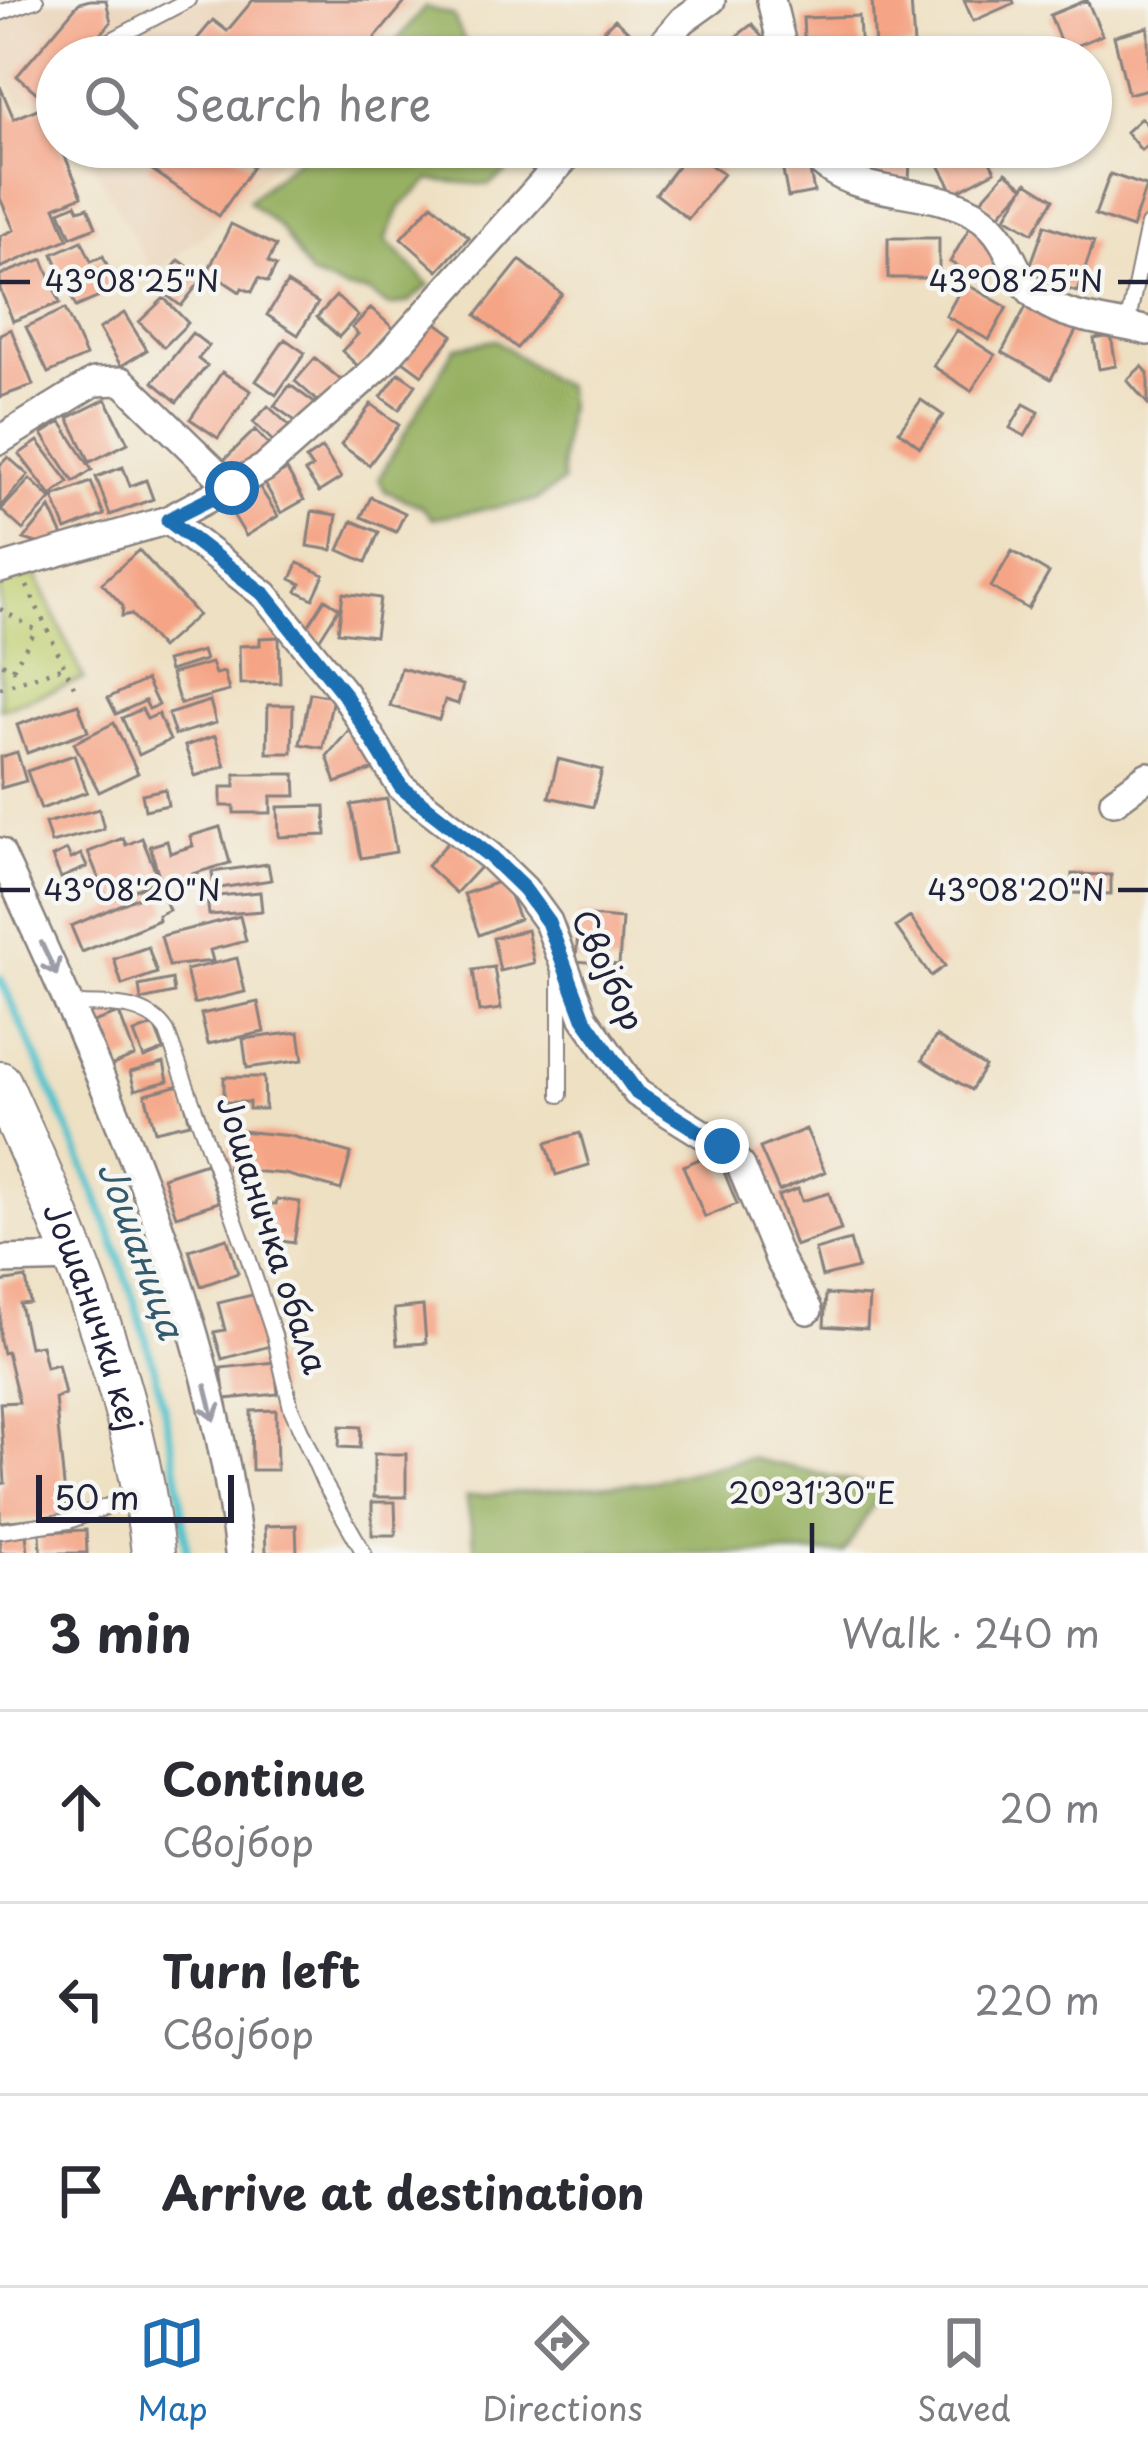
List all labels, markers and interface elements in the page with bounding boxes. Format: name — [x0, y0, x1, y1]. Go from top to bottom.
search box — [36, 36, 1112, 168]
text: Search here — [174, 68, 431, 136]
icon: search — [78, 69, 144, 135]
text: 43°08'25"N — [45, 257, 219, 302]
text: 43°08'25"N — [929, 257, 1103, 302]
route start — [205, 461, 259, 515]
text: 43°08'20"N — [43, 866, 221, 911]
text: 43°08'20"N — [927, 866, 1105, 911]
street label: Својбор — [560, 900, 660, 1038]
one-way arrow — [39, 940, 61, 976]
street label: Јошаничка обала — [205, 1089, 342, 1380]
route end — [695, 1119, 749, 1173]
water label: Јошаница — [86, 1153, 200, 1347]
street label: Јошанички кеј — [32, 1194, 157, 1436]
one-way arrow — [200, 1384, 222, 1422]
scale bar — [36, 1469, 234, 1522]
text: 20°31'30"E — [728, 1469, 896, 1514]
text: 50 m — [54, 1471, 140, 1521]
text: 3 min — [48, 1593, 192, 1670]
text: Walk · 240 m — [842, 1602, 1100, 1661]
text: Continue — [162, 1743, 365, 1811]
icon: ahead — [48, 1774, 114, 1840]
text: 20 m — [999, 1777, 1100, 1836]
text: Својбор — [162, 1811, 314, 1870]
text: Turn left — [162, 1935, 361, 2003]
icon: left — [48, 1966, 114, 2032]
text: 220 m — [975, 1969, 1100, 2028]
text: Својбор — [162, 2003, 314, 2062]
text: Arrive at destination — [162, 2157, 645, 2225]
icon: arrive — [48, 2158, 114, 2224]
tab: Map — [137, 2310, 208, 2432]
tab: Directions — [482, 2310, 643, 2432]
tab: Saved — [917, 2310, 1011, 2432]

